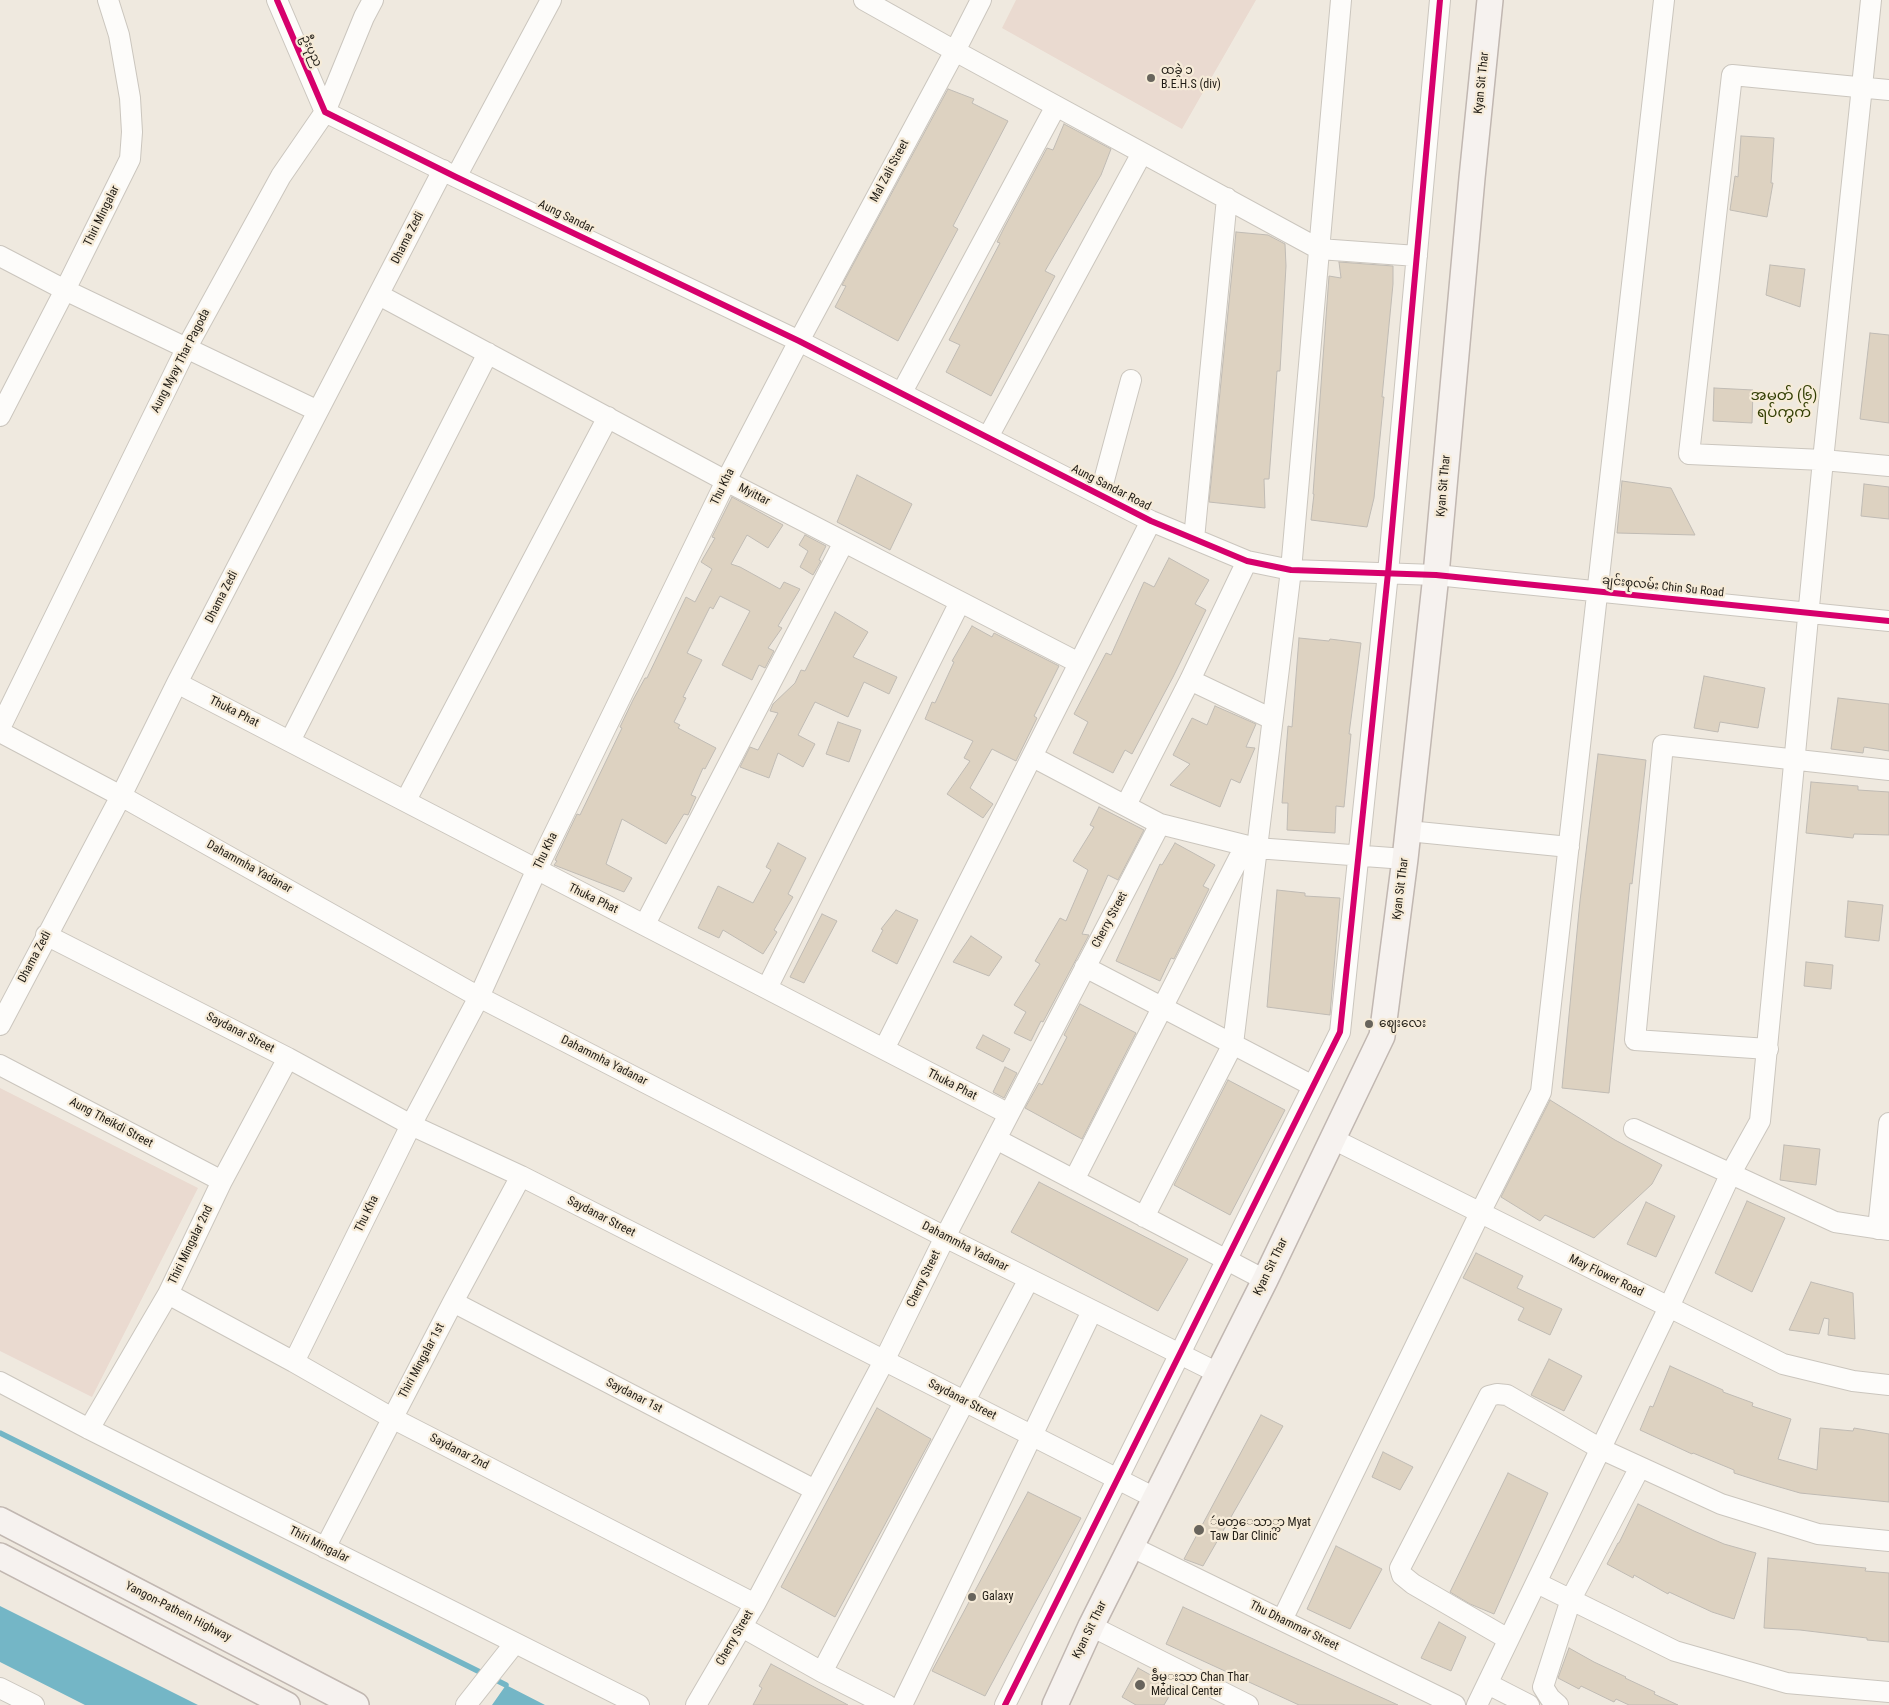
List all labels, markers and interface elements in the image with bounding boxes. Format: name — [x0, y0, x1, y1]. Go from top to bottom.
street label: ဦးပုည — [298, 33, 324, 69]
street label: Kyan Sit Thar — [1472, 51, 1492, 115]
place label: ထခွဲ ၁ B.E.H.S (div) — [1161, 64, 1221, 92]
marker: ထခွဲ ၁ B.E.H.S (div) — [1145, 72, 1157, 84]
street label: Mal Zali Street — [868, 137, 912, 205]
street label: Thiri Mingalar — [81, 183, 123, 249]
street label: Aung Sandar — [536, 197, 596, 237]
street label: Dhama Zedi — [389, 210, 427, 266]
street label: Aung Myay Thar Pagoda — [149, 307, 213, 415]
district label: အမှတ် (၆) ရပ်ကွက် — [1751, 387, 1817, 422]
street label: Kyan Sit Thar — [1434, 454, 1454, 518]
street label: Aung Sandar Road — [1069, 462, 1153, 514]
street label: Thu Kha — [708, 466, 738, 508]
street label: Myittar — [736, 481, 772, 509]
street label: Dhama Zedi — [203, 569, 241, 625]
street label: ချင်းစုလမ်း Chin Su Road — [1601, 573, 1725, 601]
street label: Thuka Phat — [207, 693, 261, 731]
street label: Thu Kha — [531, 830, 561, 872]
street label: Dahammha Yadanar — [204, 838, 294, 896]
street label: Kyan Sit Thar — [1390, 857, 1412, 921]
street label: Thuka Phat — [566, 881, 620, 917]
street label: Cherry Street — [1089, 889, 1131, 951]
street label: Dhama Zedi — [15, 929, 55, 985]
street label: Saydanar Street — [203, 1010, 277, 1056]
place label: ဈေးလေး — [1379, 1017, 1426, 1031]
marker: ဈေးလေး — [1363, 1018, 1375, 1030]
street label: Dahammha Yadanar — [558, 1033, 650, 1089]
street label: Thuka Phat — [925, 1066, 979, 1104]
street label: Aung Theikdi Street — [67, 1095, 155, 1151]
street label: Thu Kha — [352, 1193, 382, 1235]
street label: Saydanar Street — [564, 1194, 638, 1240]
street label: Thiri Mingalar 2nd — [166, 1203, 216, 1287]
street label: Dahammha Yadanar — [919, 1219, 1011, 1275]
street label: Kyan Sit Thar — [1251, 1236, 1291, 1298]
street label: Cherry Street — [904, 1248, 944, 1310]
street label: May Flower Road — [1566, 1252, 1646, 1300]
street label: Thiri Mingalar 1st — [396, 1321, 448, 1401]
street label: Saydanar 1st — [603, 1376, 665, 1416]
street label: Saydanar Street — [925, 1377, 999, 1423]
street label: Saydanar 2nd — [427, 1431, 491, 1473]
place label: ဴမတ္ေသာ္တာ Myat Taw Dar Clinic — [1210, 1516, 1311, 1544]
marker: ဴမတ္ေသာ္တာ Myat Taw Dar Clinic — [1192, 1523, 1206, 1537]
street label: Thiri Mingalar — [287, 1524, 351, 1566]
street label: Yangon-Pathein Highway — [123, 1579, 233, 1645]
place label: Galaxy — [982, 1590, 1014, 1604]
marker: Galaxy — [966, 1591, 978, 1603]
street label: Thu Dhammar Street — [1247, 1598, 1341, 1654]
street label: Kyan Sit Thar — [1070, 1599, 1110, 1661]
street label: Cherry Street — [713, 1608, 757, 1668]
place label: ခဵမ္းသာ Chan Thar Medical Center — [1151, 1671, 1249, 1699]
marker: ခဵမ္းသာ Chan Thar Medical Center — [1133, 1678, 1147, 1692]

